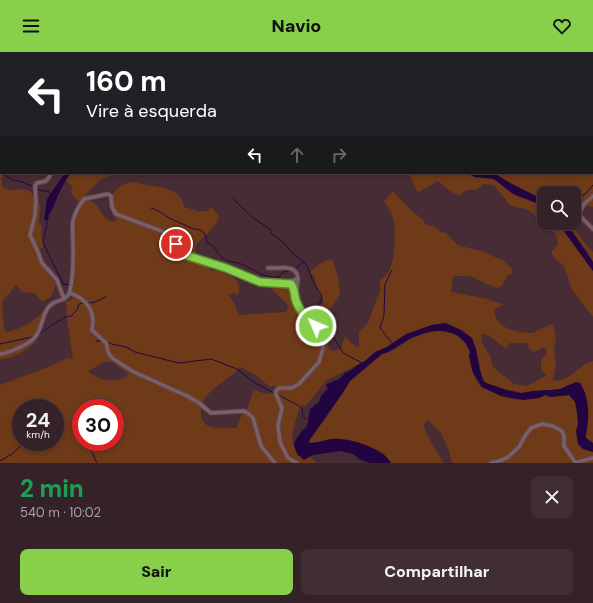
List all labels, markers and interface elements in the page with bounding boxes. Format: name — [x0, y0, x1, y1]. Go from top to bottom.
text: Navio — [272, 14, 321, 38]
icon: menu — [20, 15, 42, 37]
icon: heart — [551, 15, 573, 37]
text: 160 m — [86, 63, 167, 100]
icon: left — [20, 68, 72, 120]
text: Vire à esquerda — [86, 99, 217, 123]
icon: left — [244, 144, 266, 166]
icon: ahead — [286, 144, 308, 166]
icon: right — [328, 144, 350, 166]
map controls — [537, 186, 581, 230]
button: search — [537, 186, 581, 230]
pin — [159, 227, 193, 261]
icon: arrive — [165, 233, 187, 255]
position arrow — [295, 305, 337, 347]
speed limit sign: 30 — [72, 399, 124, 451]
text: 24 — [26, 407, 50, 433]
text: km/h — [26, 428, 50, 441]
text: 2 min — [20, 473, 84, 504]
button: close — [531, 476, 573, 518]
text: 540 m · 10:02 — [20, 504, 101, 521]
button: Sair — [20, 549, 293, 595]
button: Compartilhar — [301, 549, 573, 595]

